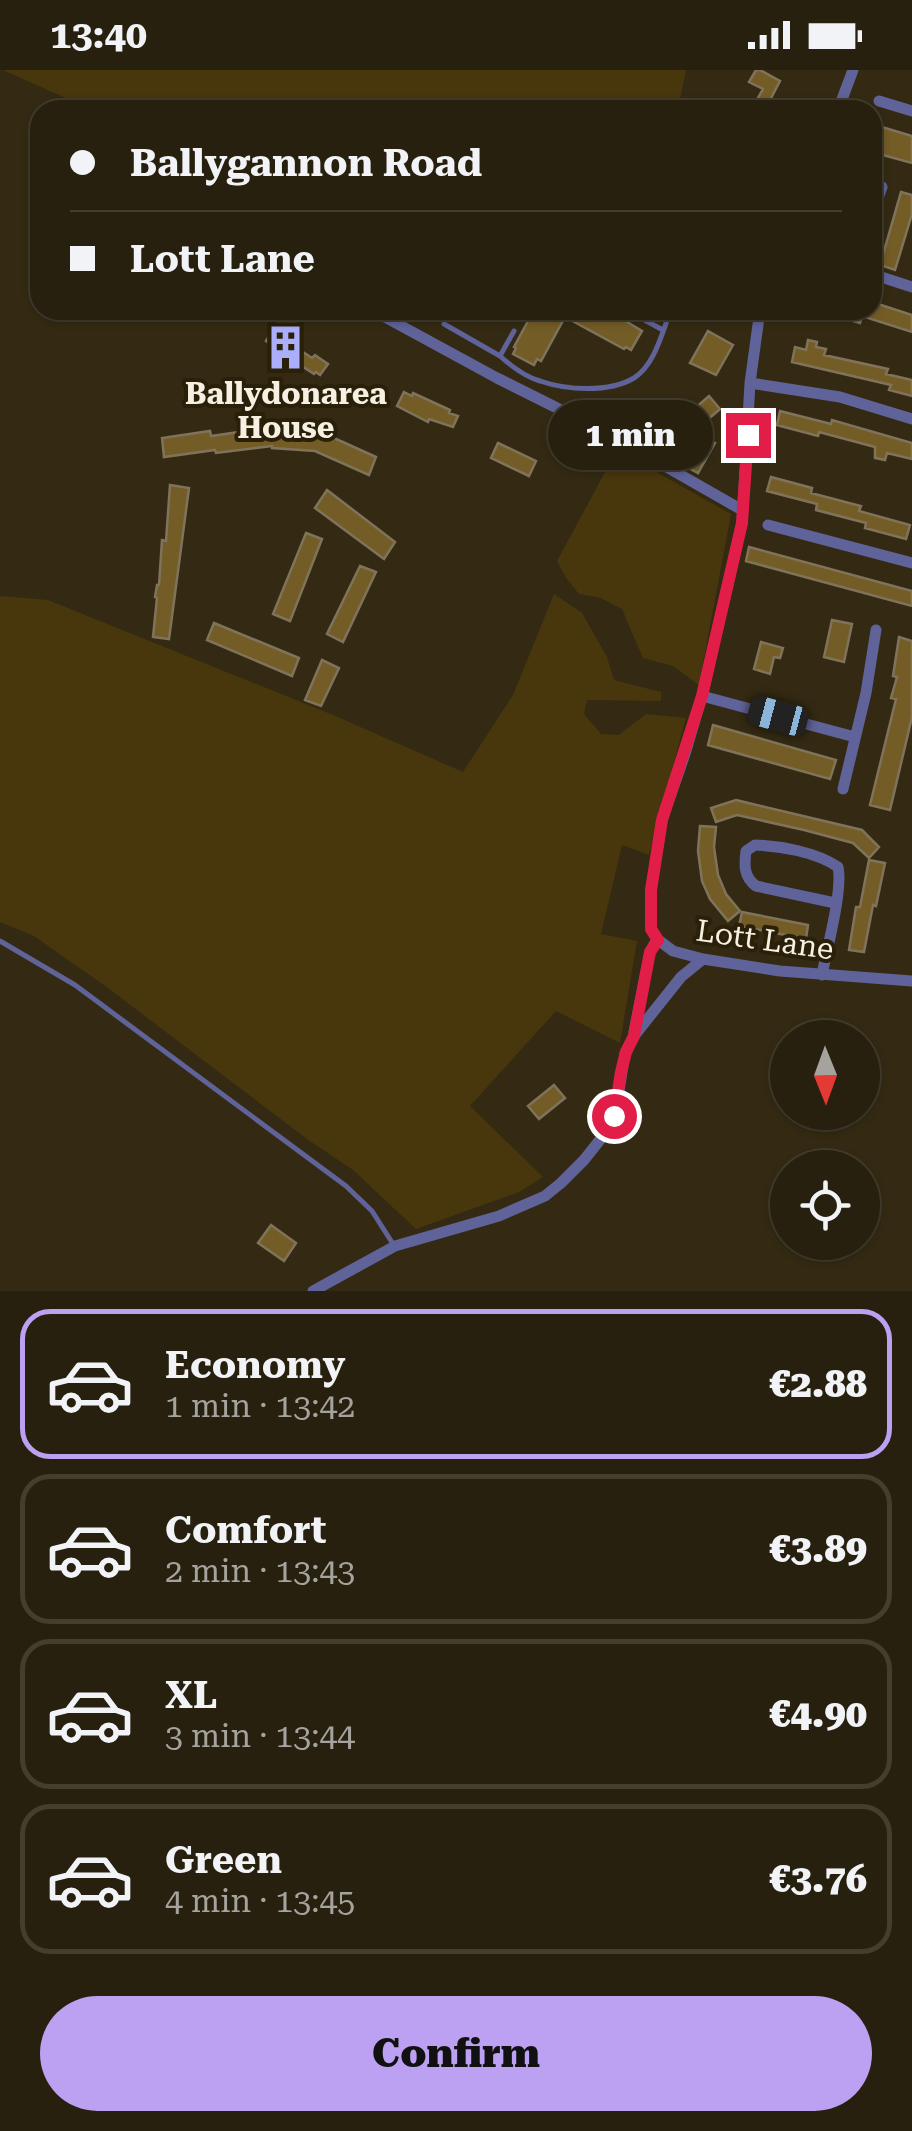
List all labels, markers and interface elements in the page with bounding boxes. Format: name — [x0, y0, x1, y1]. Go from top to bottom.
text: 13:40 — [50, 13, 147, 57]
text: Ballygannon Road — [130, 141, 482, 185]
text: Lott Lane — [130, 237, 315, 281]
building icon: Ballydonarea House — [262, 323, 310, 371]
place label: Ballydonarea House — [185, 376, 387, 445]
callout: 1 min — [548, 400, 713, 470]
route end — [726, 413, 771, 458]
text: 1 min — [586, 416, 675, 454]
car — [745, 694, 811, 738]
street label: Lott Lane — [694, 913, 836, 966]
north arrow — [770, 1020, 880, 1130]
map controls — [770, 1020, 880, 1260]
route start — [592, 1094, 637, 1139]
button: locate — [770, 1150, 880, 1260]
icon: car — [45, 1339, 135, 1429]
text: Economy — [165, 1343, 345, 1387]
text: €2.88 — [769, 1362, 867, 1406]
text: 1 min · 13:42 — [165, 1387, 355, 1425]
icon: car — [45, 1504, 135, 1594]
text: Comfort — [165, 1508, 326, 1552]
text: €3.89 — [769, 1527, 867, 1571]
text: 2 min · 13:43 — [165, 1552, 355, 1590]
icon: car — [45, 1669, 135, 1759]
text: XL — [165, 1673, 217, 1717]
text: €4.90 — [769, 1692, 867, 1736]
text: 3 min · 13:44 — [165, 1717, 355, 1755]
icon: car — [45, 1834, 135, 1924]
text: Green — [165, 1838, 282, 1882]
text: €3.76 — [769, 1857, 867, 1901]
text: 4 min · 13:45 — [165, 1882, 355, 1920]
button: Confirm — [40, 1996, 872, 2111]

